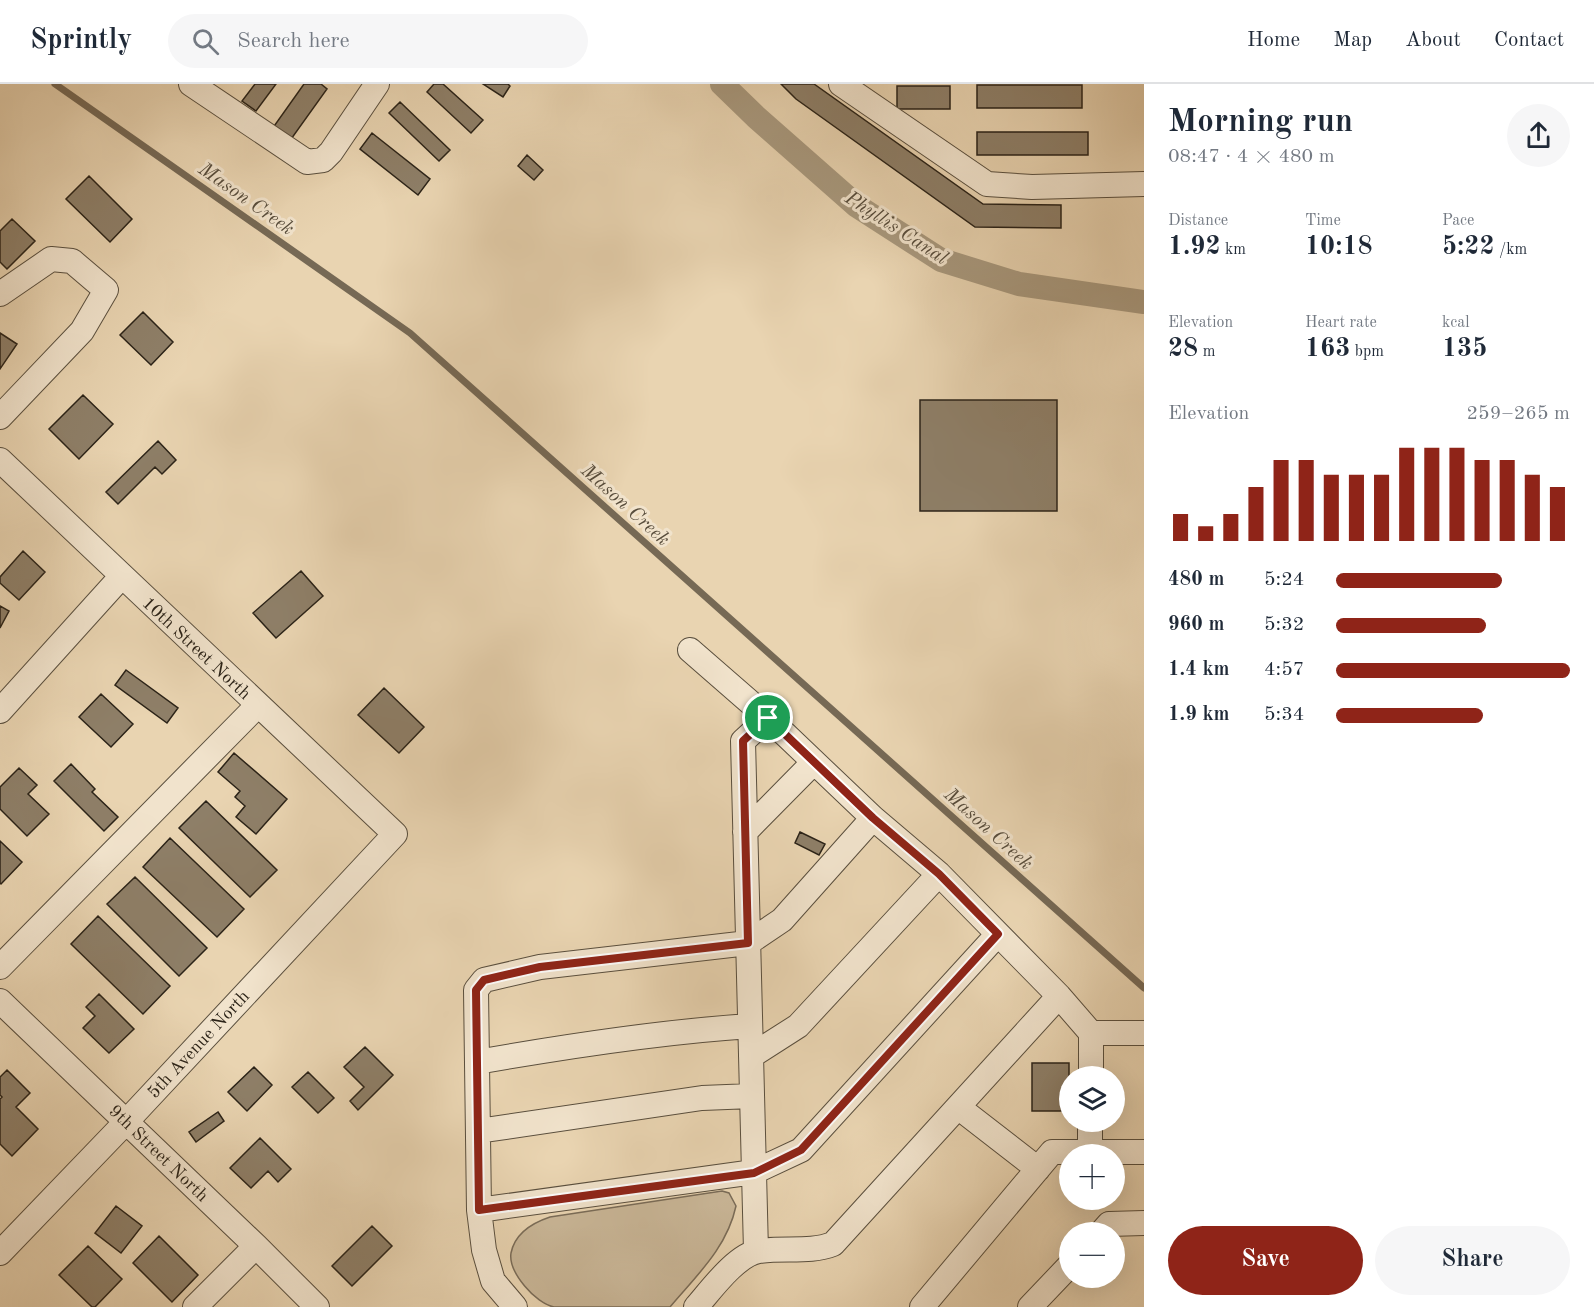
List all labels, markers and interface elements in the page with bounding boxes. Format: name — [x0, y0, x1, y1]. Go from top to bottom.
search box — [168, 14, 588, 68]
icon: search — [189, 25, 222, 58]
text: Sprintly — [30, 27, 132, 55]
text: Search here — [237, 30, 350, 52]
text: Home — [1247, 30, 1300, 51]
text: Map — [1333, 30, 1372, 51]
text: About — [1405, 30, 1461, 51]
text: Contact — [1494, 30, 1564, 51]
button: share — [1507, 104, 1570, 167]
text: Morning run — [1168, 106, 1353, 139]
text: 08:47 · 4 × 480 m — [1168, 147, 1335, 167]
water label: Mason Creek — [194, 159, 297, 240]
water label: Phyllis Canal — [840, 188, 951, 269]
text: Distance — [1168, 213, 1228, 229]
text: Time — [1305, 213, 1341, 229]
text: Pace — [1442, 213, 1474, 229]
text: 1.92 — [1168, 234, 1221, 260]
text: 10:18 — [1305, 234, 1373, 260]
text: 5:22 — [1442, 234, 1495, 260]
text: km — [1221, 242, 1246, 258]
text: /km — [1495, 242, 1527, 258]
text: Elevation — [1168, 315, 1233, 331]
text: Heart rate — [1305, 315, 1377, 331]
text: kcal — [1442, 315, 1470, 331]
text: 28 — [1168, 336, 1198, 362]
text: 163 — [1305, 336, 1350, 362]
text: 135 — [1442, 336, 1487, 362]
text: m — [1198, 344, 1215, 360]
text: bpm — [1350, 344, 1384, 360]
text: Elevation — [1168, 404, 1249, 424]
text: 259–265 m — [1467, 404, 1570, 424]
water label: Mason Creek — [576, 460, 673, 550]
text: 480 m — [1168, 570, 1224, 590]
text: 5:24 — [1264, 570, 1304, 590]
street label: 10th Street North — [139, 594, 254, 704]
text: 960 m — [1168, 615, 1224, 635]
text: 5:32 — [1264, 615, 1304, 635]
text: 1.4 km — [1168, 660, 1230, 680]
text: 4:57 — [1264, 660, 1304, 680]
pin — [742, 692, 793, 743]
icon: arrive — [751, 701, 784, 734]
text: 1.9 km — [1168, 705, 1230, 725]
text: 5:34 — [1264, 705, 1304, 725]
water label: Mason Creek — [939, 784, 1036, 874]
street label: 5th Avenue North — [144, 987, 253, 1102]
map controls — [1059, 1066, 1125, 1288]
button: layers — [1059, 1066, 1125, 1132]
street label: 9th Street North — [105, 1102, 212, 1206]
button: + — [1059, 1144, 1125, 1210]
button: − — [1059, 1222, 1125, 1288]
button: Save — [1168, 1226, 1363, 1295]
button: Share — [1375, 1226, 1570, 1295]

